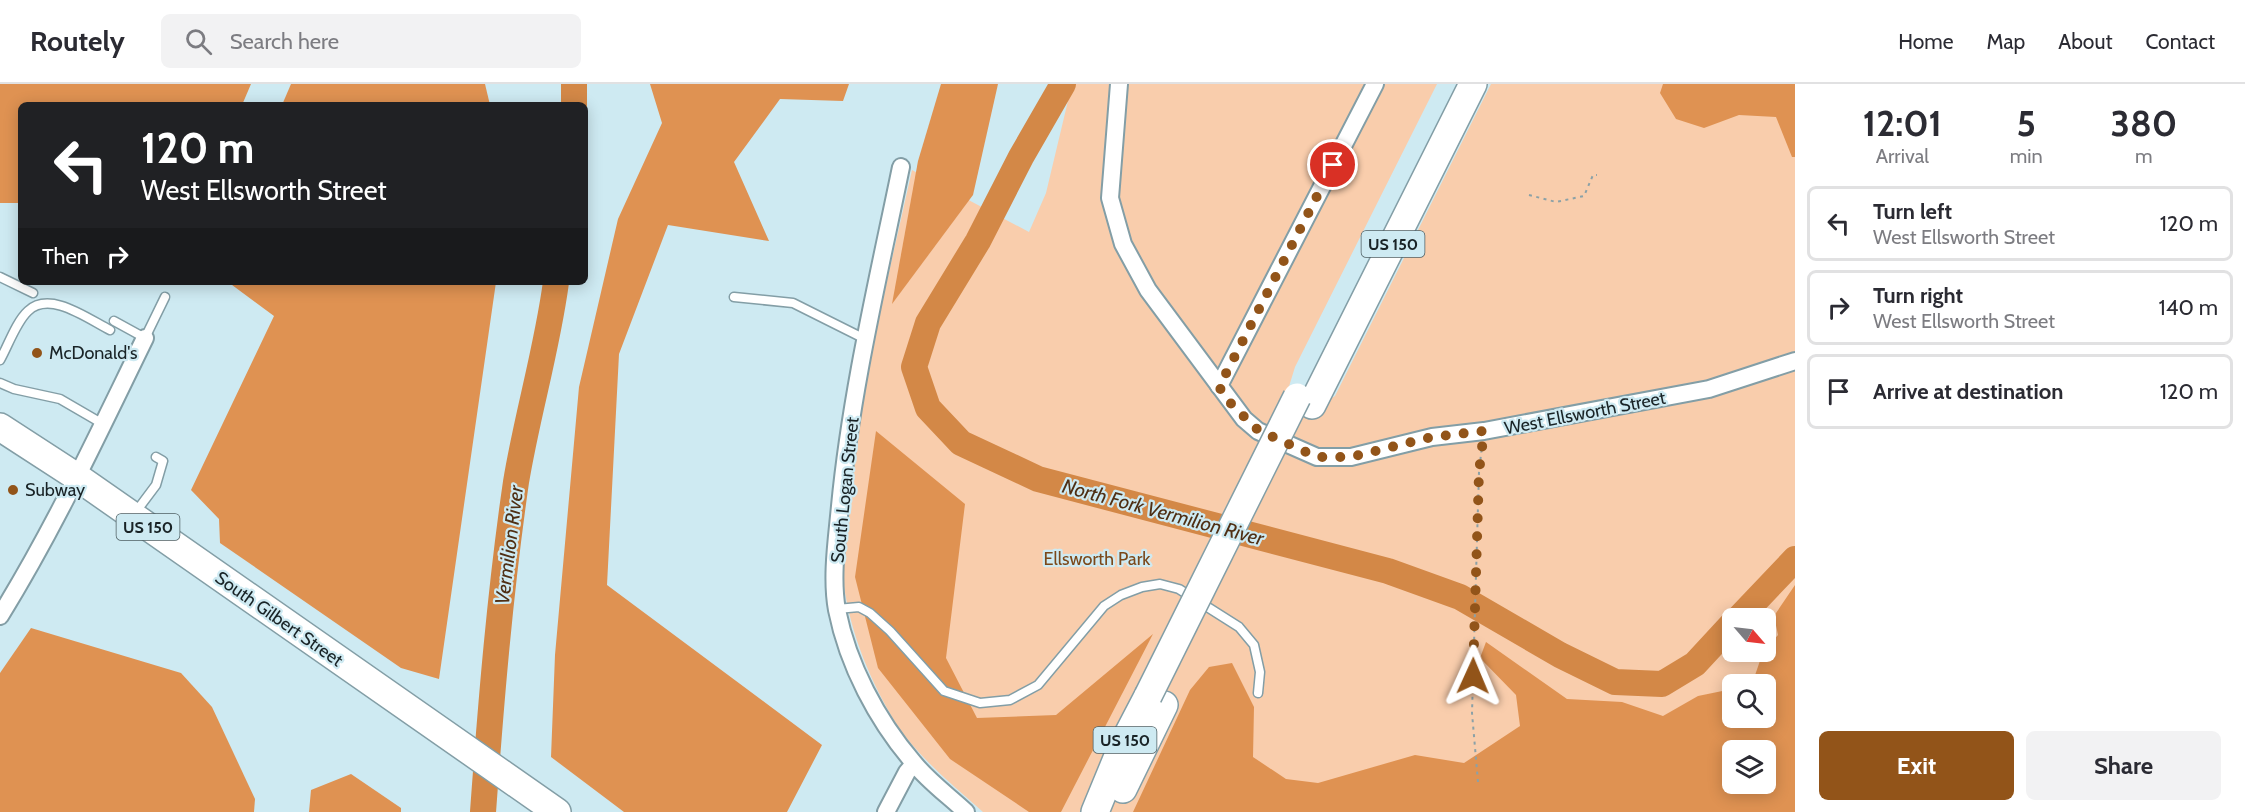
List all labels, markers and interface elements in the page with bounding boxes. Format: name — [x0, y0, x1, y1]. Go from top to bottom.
search box — [161, 14, 581, 68]
text: Routely — [30, 24, 125, 58]
icon: search — [182, 25, 215, 58]
text: Search here — [230, 28, 339, 55]
text: Home — [1898, 29, 1954, 54]
text: Map — [1987, 29, 2025, 54]
text: About — [2058, 29, 2112, 54]
text: Contact — [2145, 29, 2215, 54]
text: 12:01 — [1863, 101, 1942, 145]
text: 5 — [2017, 101, 2036, 145]
text: 380 — [2111, 101, 2177, 145]
text: 120 m — [141, 122, 254, 174]
icon: left — [42, 126, 120, 204]
pin — [1307, 139, 1358, 190]
text: Arrival — [1876, 144, 1929, 168]
text: min — [2010, 144, 2043, 168]
text: m — [2135, 144, 2153, 168]
icon: arrive — [1316, 148, 1349, 181]
text: West Ellsworth Street — [141, 174, 387, 207]
text: Turn left — [1873, 198, 1952, 225]
icon: left — [1822, 207, 1855, 240]
text: 120 m — [2160, 210, 2218, 237]
text: West Ellsworth Street — [1873, 225, 2055, 249]
road number: US 150 — [1362, 231, 1424, 257]
icon: right — [101, 240, 134, 273]
text: Then — [42, 243, 89, 270]
text: Turn right — [1873, 282, 1963, 309]
icon: right — [1822, 291, 1855, 324]
text: 140 m — [2159, 294, 2218, 321]
text: West Ellsworth Street — [1873, 309, 2055, 333]
place label: McDonald's — [49, 342, 137, 364]
marker: McDonald's — [30, 346, 44, 360]
icon: arrive — [1822, 375, 1855, 408]
text: Arrive at destination — [1873, 378, 2063, 405]
text: 120 m — [2160, 378, 2218, 405]
street label: West Ellsworth Street — [1503, 387, 1667, 439]
street label: South Logan Street — [826, 416, 864, 564]
water label: North Fork Vermilion River — [1060, 474, 1267, 551]
place label: Subway — [25, 479, 85, 501]
marker: Subway — [6, 483, 20, 497]
water label: Vermilion River — [490, 483, 528, 606]
road number: US 150 — [116, 514, 180, 540]
park label: Ellsworth Park — [1044, 548, 1151, 570]
street label: South Gilbert Street — [211, 567, 347, 671]
north arrow — [1722, 608, 1776, 662]
map controls — [1722, 608, 1776, 794]
position arrow — [1441, 644, 1505, 708]
button: search — [1722, 674, 1776, 728]
road number: US 150 — [1094, 727, 1156, 753]
button: Exit — [1819, 731, 2014, 800]
button: Share — [2026, 731, 2221, 800]
button: layers — [1722, 740, 1776, 794]

